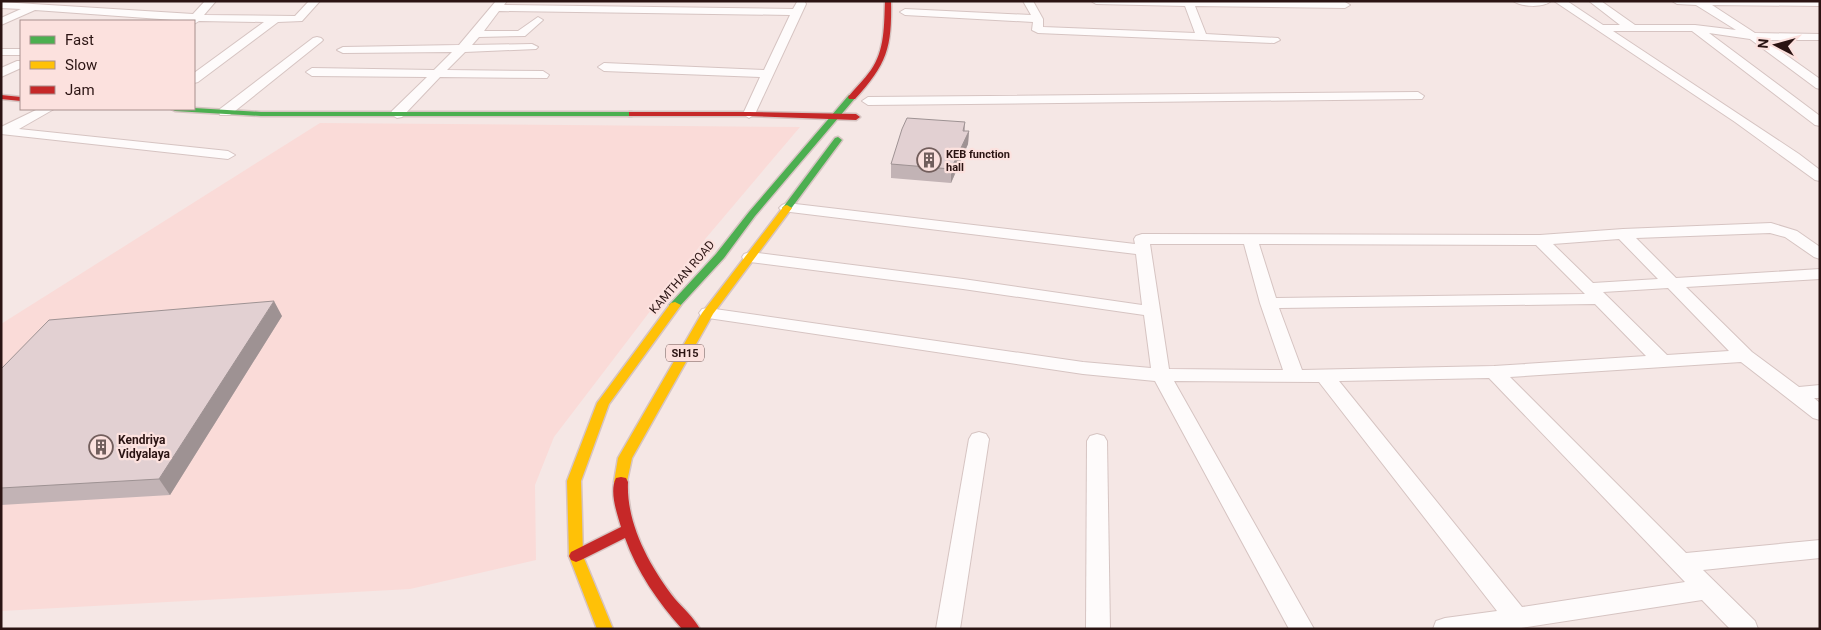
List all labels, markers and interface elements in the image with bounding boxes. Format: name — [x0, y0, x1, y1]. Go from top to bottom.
legend — [20, 20, 195, 110]
north arrow — [1751, 20, 1801, 70]
text: Fast — [65, 31, 94, 49]
text: N — [1755, 38, 1772, 49]
text: Slow — [65, 56, 97, 74]
text: Jam — [65, 81, 95, 99]
building icon: KEB function hall — [916, 147, 942, 173]
place label: KEB function hall — [946, 148, 1010, 174]
street label: KAMTHAN ROAD — [647, 238, 718, 316]
road number: SH15 — [666, 344, 704, 362]
place label: Kendriya Vidyalaya — [118, 433, 171, 461]
building icon: Kendriya Vidyalaya — [88, 434, 114, 460]

